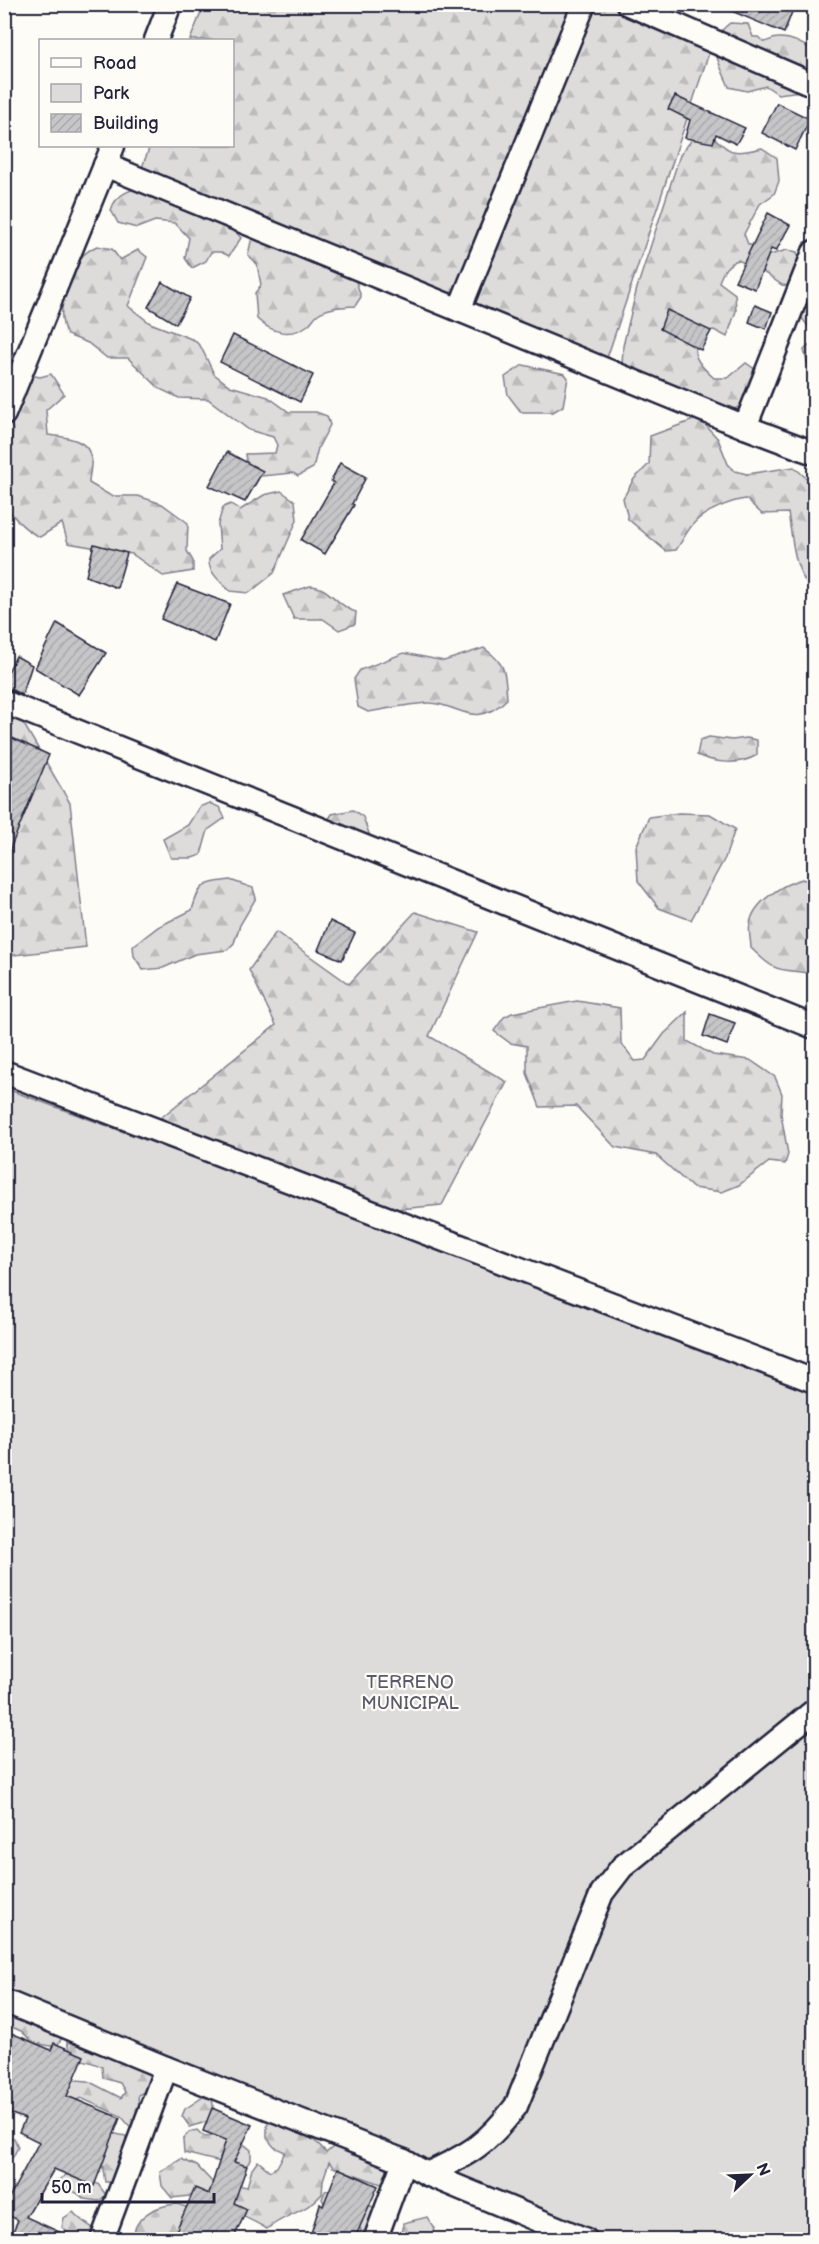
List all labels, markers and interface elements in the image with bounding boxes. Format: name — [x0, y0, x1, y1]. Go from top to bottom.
legend — [39, 39, 234, 147]
text: Road — [93, 53, 137, 74]
text: Park — [93, 83, 129, 104]
text: Building — [93, 113, 159, 134]
park label: TERRENO MUNICIPAL — [361, 1672, 459, 1714]
north arrow — [720, 2145, 780, 2205]
text: N — [751, 2160, 774, 2179]
scale bar — [42, 2166, 214, 2204]
text: 50 m — [51, 2177, 92, 2198]

